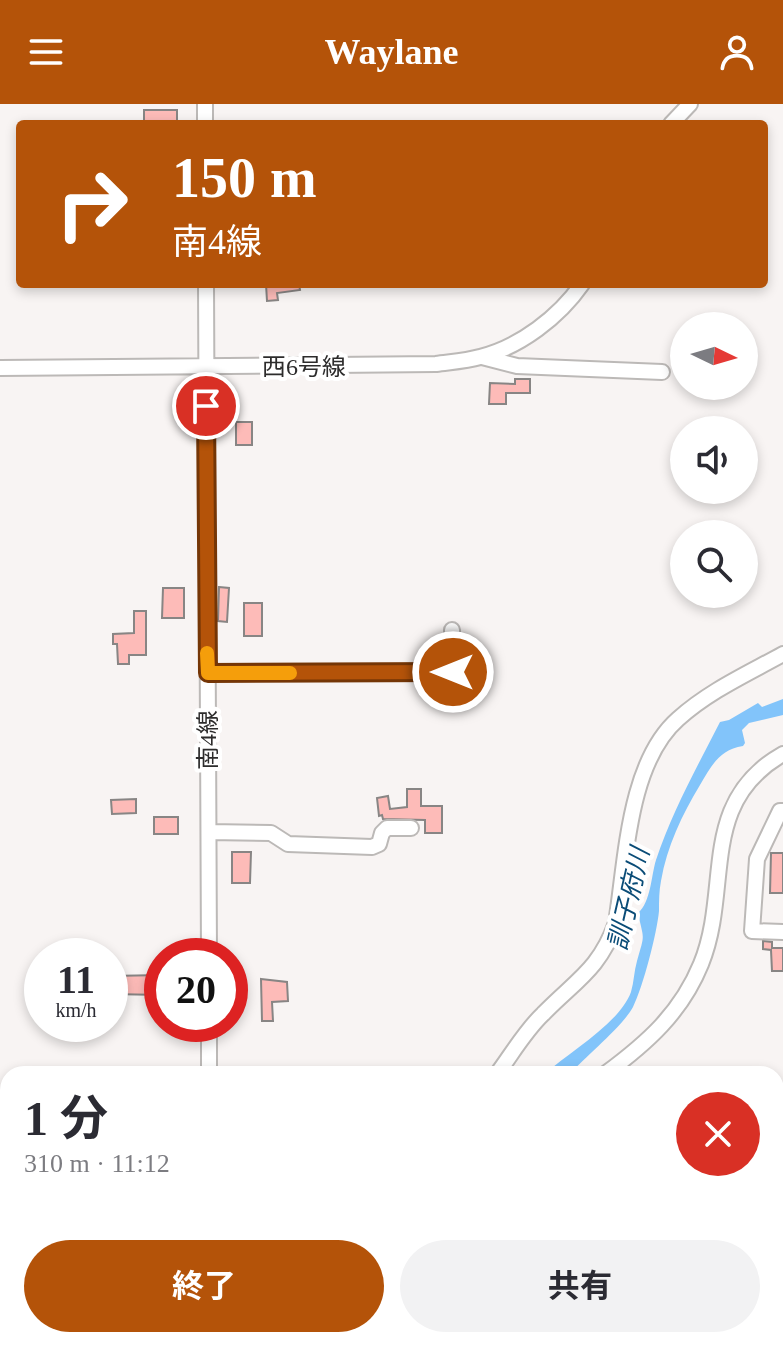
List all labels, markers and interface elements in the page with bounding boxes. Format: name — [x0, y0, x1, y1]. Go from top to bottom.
icon: menu — [24, 30, 68, 74]
icon: person — [715, 30, 759, 74]
text: Waylane — [324, 32, 459, 72]
text: 150 m — [172, 147, 317, 209]
icon: right — [40, 152, 144, 256]
text: 南4線 — [172, 222, 262, 262]
north arrow — [670, 312, 758, 400]
map controls — [670, 312, 758, 608]
street label: 西6号線 — [262, 354, 346, 380]
pin — [172, 372, 240, 440]
icon: arrive — [184, 384, 228, 428]
button: sound — [670, 416, 758, 504]
button: search — [670, 520, 758, 608]
position arrow — [411, 630, 495, 714]
street label: 南4線 — [195, 710, 221, 770]
water label: 訓子府川 — [603, 842, 655, 953]
speed limit sign: 20 — [144, 938, 248, 1042]
text: 11 — [57, 957, 95, 1002]
text: km/h — [55, 999, 97, 1021]
text: 1 分 — [24, 1092, 108, 1145]
button: close — [676, 1092, 760, 1176]
text: 310 m · 11:12 — [24, 1149, 170, 1178]
button: 終了 — [24, 1240, 384, 1332]
button: 共有 — [400, 1240, 760, 1332]

